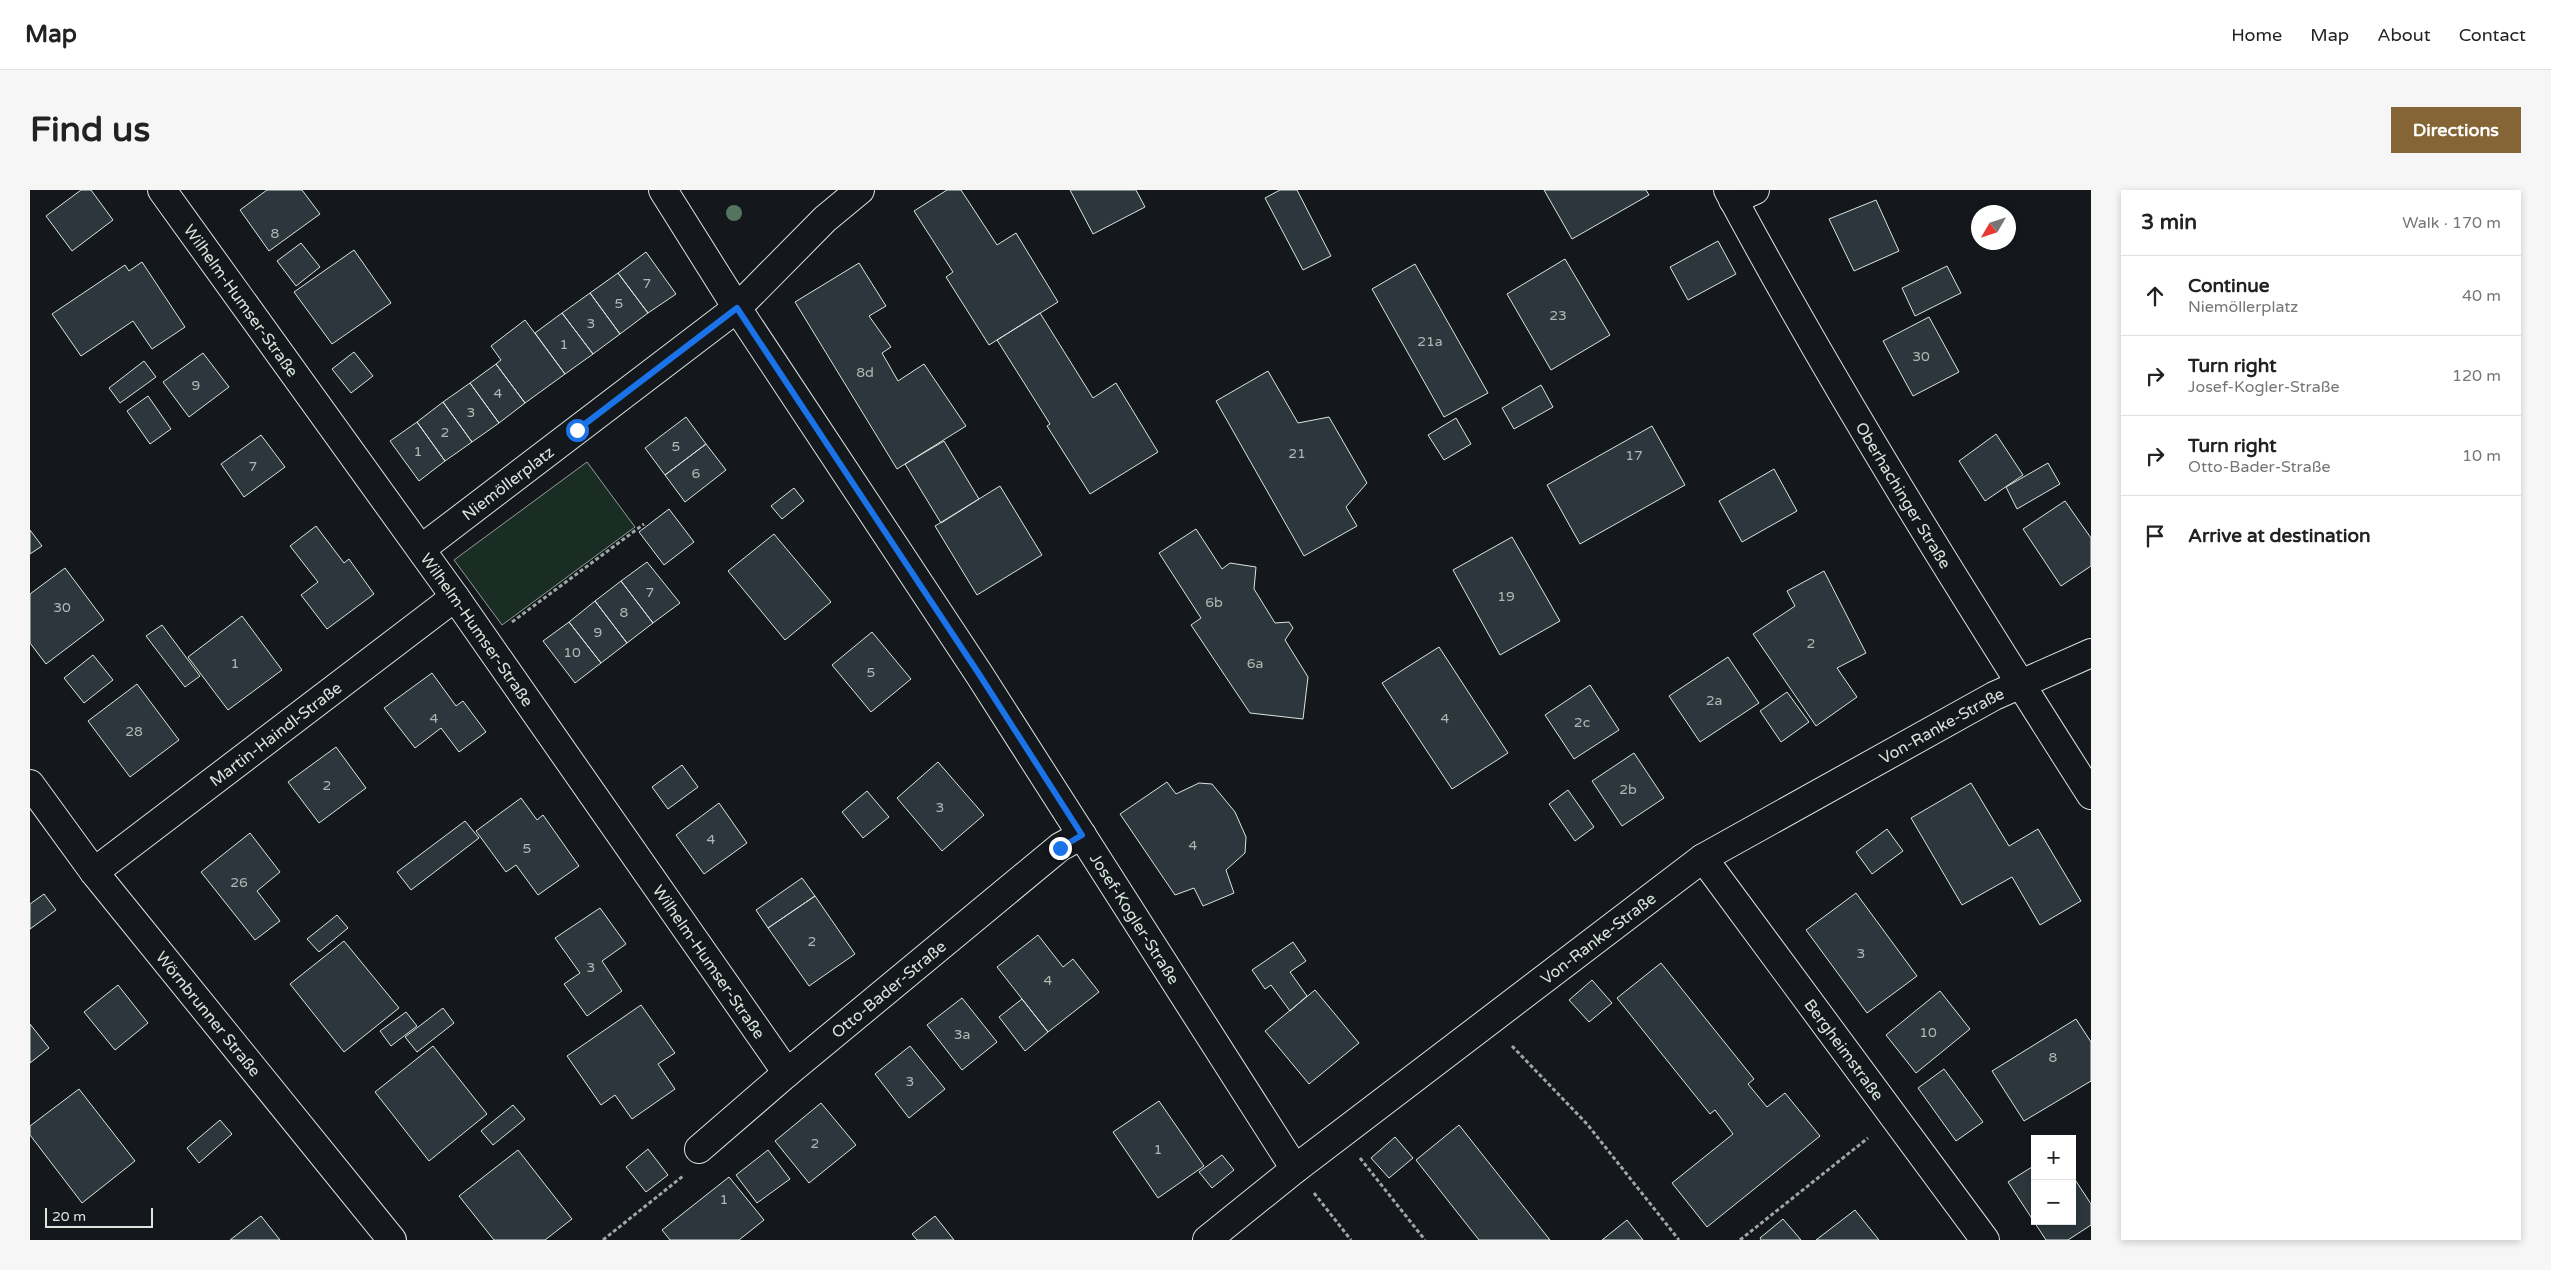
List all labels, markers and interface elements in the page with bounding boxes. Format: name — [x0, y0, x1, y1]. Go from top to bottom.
text: Map — [25, 20, 77, 49]
text: Home — [2231, 24, 2282, 46]
text: Map — [2310, 24, 2349, 46]
text: About — [2377, 24, 2431, 46]
text: Contact — [2459, 24, 2526, 46]
button: Directions — [2391, 107, 2521, 153]
text: Find us — [30, 109, 150, 151]
north arrow — [1971, 205, 2016, 250]
text: 3 min — [2141, 210, 2197, 235]
text: Walk · 170 m — [2402, 213, 2501, 233]
street label: Wilhelm-Humser-Straße — [179, 221, 302, 381]
house number: 8 — [271, 225, 280, 242]
house number: 7 — [643, 275, 651, 292]
text: Continue — [2188, 275, 2270, 297]
icon: ahead — [2141, 282, 2169, 310]
text: 40 m — [2462, 286, 2501, 306]
house number: 5 — [615, 295, 623, 312]
text: Niemöllerplatz — [2188, 297, 2298, 317]
house number: 23 — [1549, 307, 1567, 324]
house number: 3 — [587, 315, 595, 332]
house number: 21a — [1417, 333, 1443, 350]
house number: 1 — [560, 336, 568, 353]
house number: 30 — [1912, 348, 1930, 365]
text: Turn right — [2188, 355, 2276, 377]
icon: right — [2141, 362, 2169, 390]
house number: 8d — [856, 364, 874, 381]
text: 120 m — [2452, 366, 2501, 386]
house number: 9 — [192, 377, 200, 394]
text: Josef-Kogler-Straße — [2188, 377, 2340, 397]
house number: 4 — [494, 385, 503, 402]
house number: 3 — [467, 404, 475, 421]
route start — [566, 419, 589, 442]
street label: Oberhachinger Straße — [1851, 419, 1955, 573]
house number: 2 — [441, 424, 449, 441]
text: Turn right — [2188, 435, 2276, 457]
house number: 5 — [672, 438, 680, 455]
street label: Niemöllerplatz — [458, 442, 558, 525]
icon: right — [2141, 442, 2169, 470]
house number: 1 — [414, 443, 422, 460]
house number: 21 — [1288, 445, 1306, 462]
text: 10 m — [2462, 446, 2501, 466]
house number: 17 — [1625, 447, 1643, 464]
text: Otto-Bader-Straße — [2188, 457, 2330, 477]
house number: 7 — [249, 458, 257, 475]
house number: 6 — [692, 465, 701, 482]
icon: arrive — [2141, 522, 2169, 550]
text: Arrive at destination — [2188, 525, 2371, 547]
street label: Wilhelm-Humser-Straße — [416, 550, 537, 711]
house number: 7 — [646, 584, 654, 601]
house number: 19 — [1497, 588, 1515, 605]
house number: 6b — [1205, 594, 1223, 611]
house number: 30 — [53, 599, 71, 616]
house number: 8 — [620, 604, 629, 621]
house number: 9 — [594, 624, 602, 641]
house number: 2 — [1807, 635, 1815, 652]
house number: 10 — [563, 644, 581, 661]
house number: 1 — [231, 655, 239, 672]
house number: 6a — [1247, 655, 1263, 672]
house number: 5 — [867, 664, 875, 681]
street label: Martin-Haindl-Straße — [206, 678, 346, 791]
street label: Von-Ranke-Straße — [1876, 684, 2007, 769]
house number: 2a — [1706, 692, 1722, 709]
house number: 4 — [430, 710, 439, 727]
house number: 4 — [1441, 710, 1450, 727]
house number: 2c — [1574, 714, 1590, 731]
house number: 28 — [125, 723, 143, 740]
house number: 2 — [323, 777, 331, 794]
house number: 2b — [1619, 781, 1637, 798]
house number: 3 — [936, 799, 944, 816]
house number: 4 — [707, 831, 716, 848]
route end — [1049, 837, 1072, 860]
house number: 4 — [1189, 837, 1198, 854]
house number: 5 — [523, 840, 531, 857]
street label: Josef-Kogler-Straße — [1085, 850, 1183, 988]
house number: 26 — [230, 874, 248, 891]
street label: Wilhelm-Humser-Straße — [648, 881, 769, 1043]
street label: Von-Ranke-Straße — [1537, 889, 1660, 989]
house number: 2 — [808, 933, 816, 950]
street label: Otto-Bader-Straße — [828, 937, 950, 1043]
house number: 3 — [1857, 945, 1865, 962]
street label: Wörnbrunner Straße — [151, 947, 265, 1081]
house number: 3 — [587, 959, 595, 976]
house number: 4 — [1044, 972, 1053, 989]
street label: Bergheimstraße — [1799, 995, 1888, 1105]
house number: 10 — [1919, 1024, 1937, 1041]
house number: 3a — [954, 1026, 970, 1043]
house number: 8 — [2049, 1049, 2058, 1066]
house number: 3 — [906, 1073, 914, 1090]
house number: 2 — [811, 1135, 819, 1152]
map controls — [2031, 1135, 2076, 1225]
button: + — [2031, 1135, 2076, 1180]
house number: 1 — [1154, 1141, 1162, 1158]
button: − — [2031, 1180, 2076, 1225]
house number: 1 — [720, 1191, 728, 1208]
scale bar — [45, 1205, 152, 1228]
text: 20 m — [52, 1208, 86, 1225]

